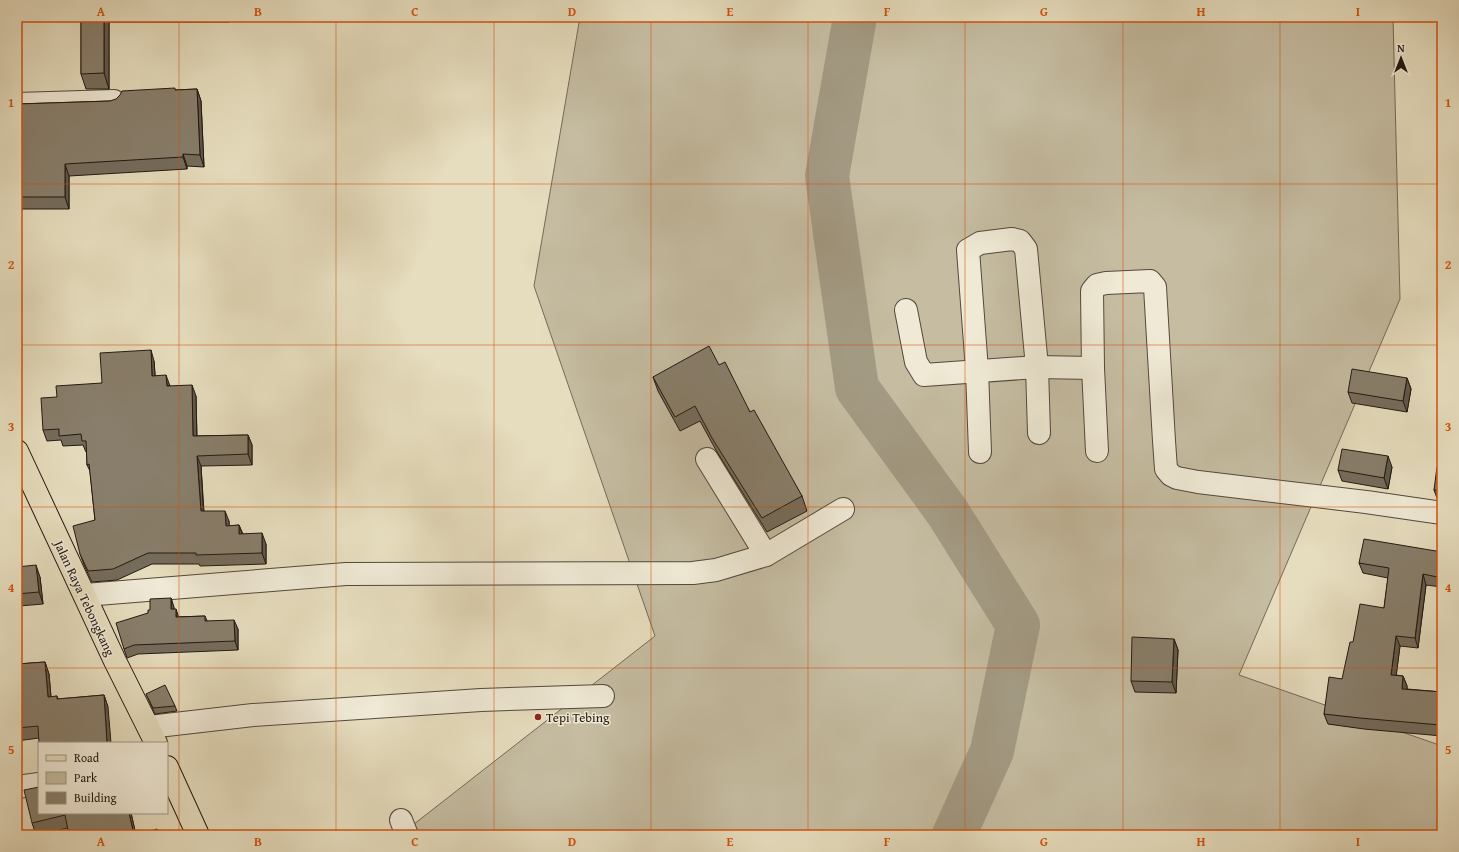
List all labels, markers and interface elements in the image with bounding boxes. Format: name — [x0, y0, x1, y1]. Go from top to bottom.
text: A — [97, 2, 106, 21]
text: B — [254, 2, 262, 21]
text: C — [411, 2, 419, 21]
text: D — [568, 2, 576, 21]
text: E — [727, 2, 734, 21]
text: F — [884, 2, 891, 21]
text: G — [1040, 2, 1048, 21]
text: H — [1196, 2, 1206, 21]
text: I — [1356, 2, 1360, 21]
north arrow — [1381, 38, 1421, 78]
text: N — [1397, 40, 1405, 56]
text: 1 — [8, 93, 14, 112]
text: 1 — [1445, 93, 1451, 112]
text: 2 — [8, 255, 15, 274]
text: 2 — [1445, 255, 1452, 274]
text: 3 — [8, 417, 14, 436]
text: 3 — [1445, 417, 1451, 436]
street label: Jalan Raya Tebongkang — [49, 535, 120, 660]
text: 4 — [8, 578, 15, 597]
text: 4 — [1445, 578, 1452, 597]
place label: Tepi Tebing — [546, 708, 610, 727]
marker: Tepi Tebing — [533, 712, 543, 722]
text: 5 — [8, 740, 15, 759]
text: 5 — [1445, 740, 1452, 759]
legend — [38, 742, 168, 814]
text: Road — [74, 749, 100, 766]
text: Park — [74, 769, 98, 786]
text: Building — [74, 789, 117, 806]
text: A — [97, 832, 106, 851]
text: B — [254, 832, 262, 851]
text: C — [411, 832, 419, 851]
text: D — [568, 832, 576, 851]
text: E — [727, 832, 734, 851]
text: F — [884, 832, 891, 851]
text: G — [1040, 832, 1048, 851]
text: H — [1196, 832, 1206, 851]
text: I — [1356, 832, 1360, 851]

